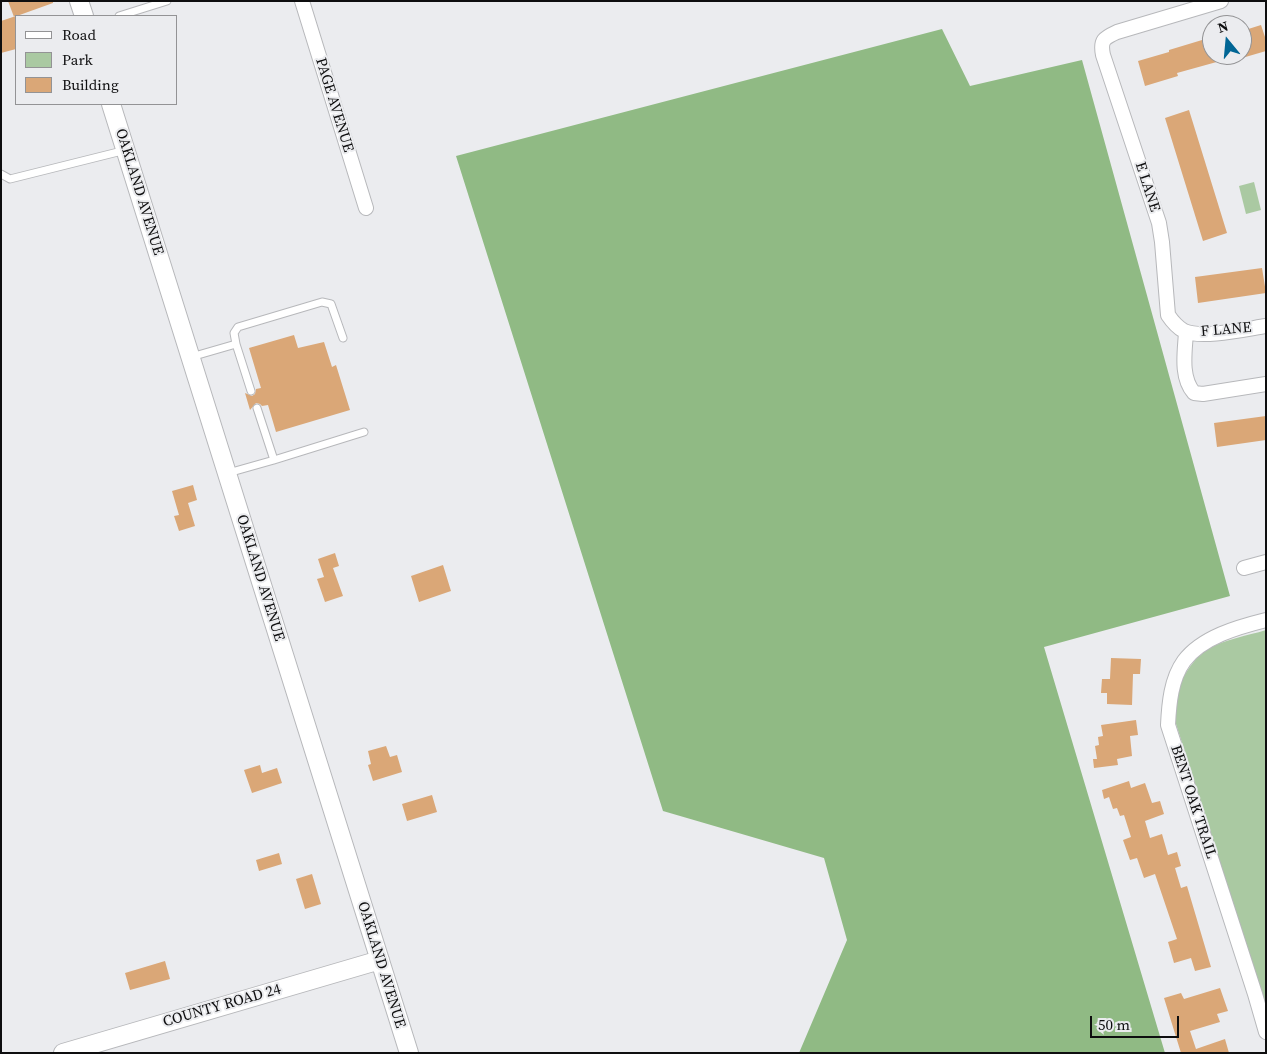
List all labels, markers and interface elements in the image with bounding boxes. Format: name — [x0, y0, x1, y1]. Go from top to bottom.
legend — [15, 15, 178, 105]
north arrow — [1202, 15, 1252, 65]
text: N — [1215, 16, 1231, 38]
text: Road — [62, 24, 96, 45]
text: Park — [62, 49, 93, 70]
street label: PAGE AVENUE — [311, 56, 357, 154]
text: Building — [62, 74, 119, 95]
street label: OAKLAND AVENUE — [111, 127, 167, 257]
street label: E LANE — [1131, 160, 1163, 214]
street label: F LANE — [1200, 319, 1252, 341]
street label: OAKLAND AVENUE — [232, 513, 288, 643]
street label: BENT OAK TRAIL — [1166, 743, 1220, 861]
street label: OAKLAND AVENUE — [353, 900, 409, 1030]
street label: COUNTY ROAD 24 — [161, 981, 283, 1031]
scale bar — [1092, 1006, 1181, 1038]
text: 50 m — [1098, 1014, 1130, 1035]

